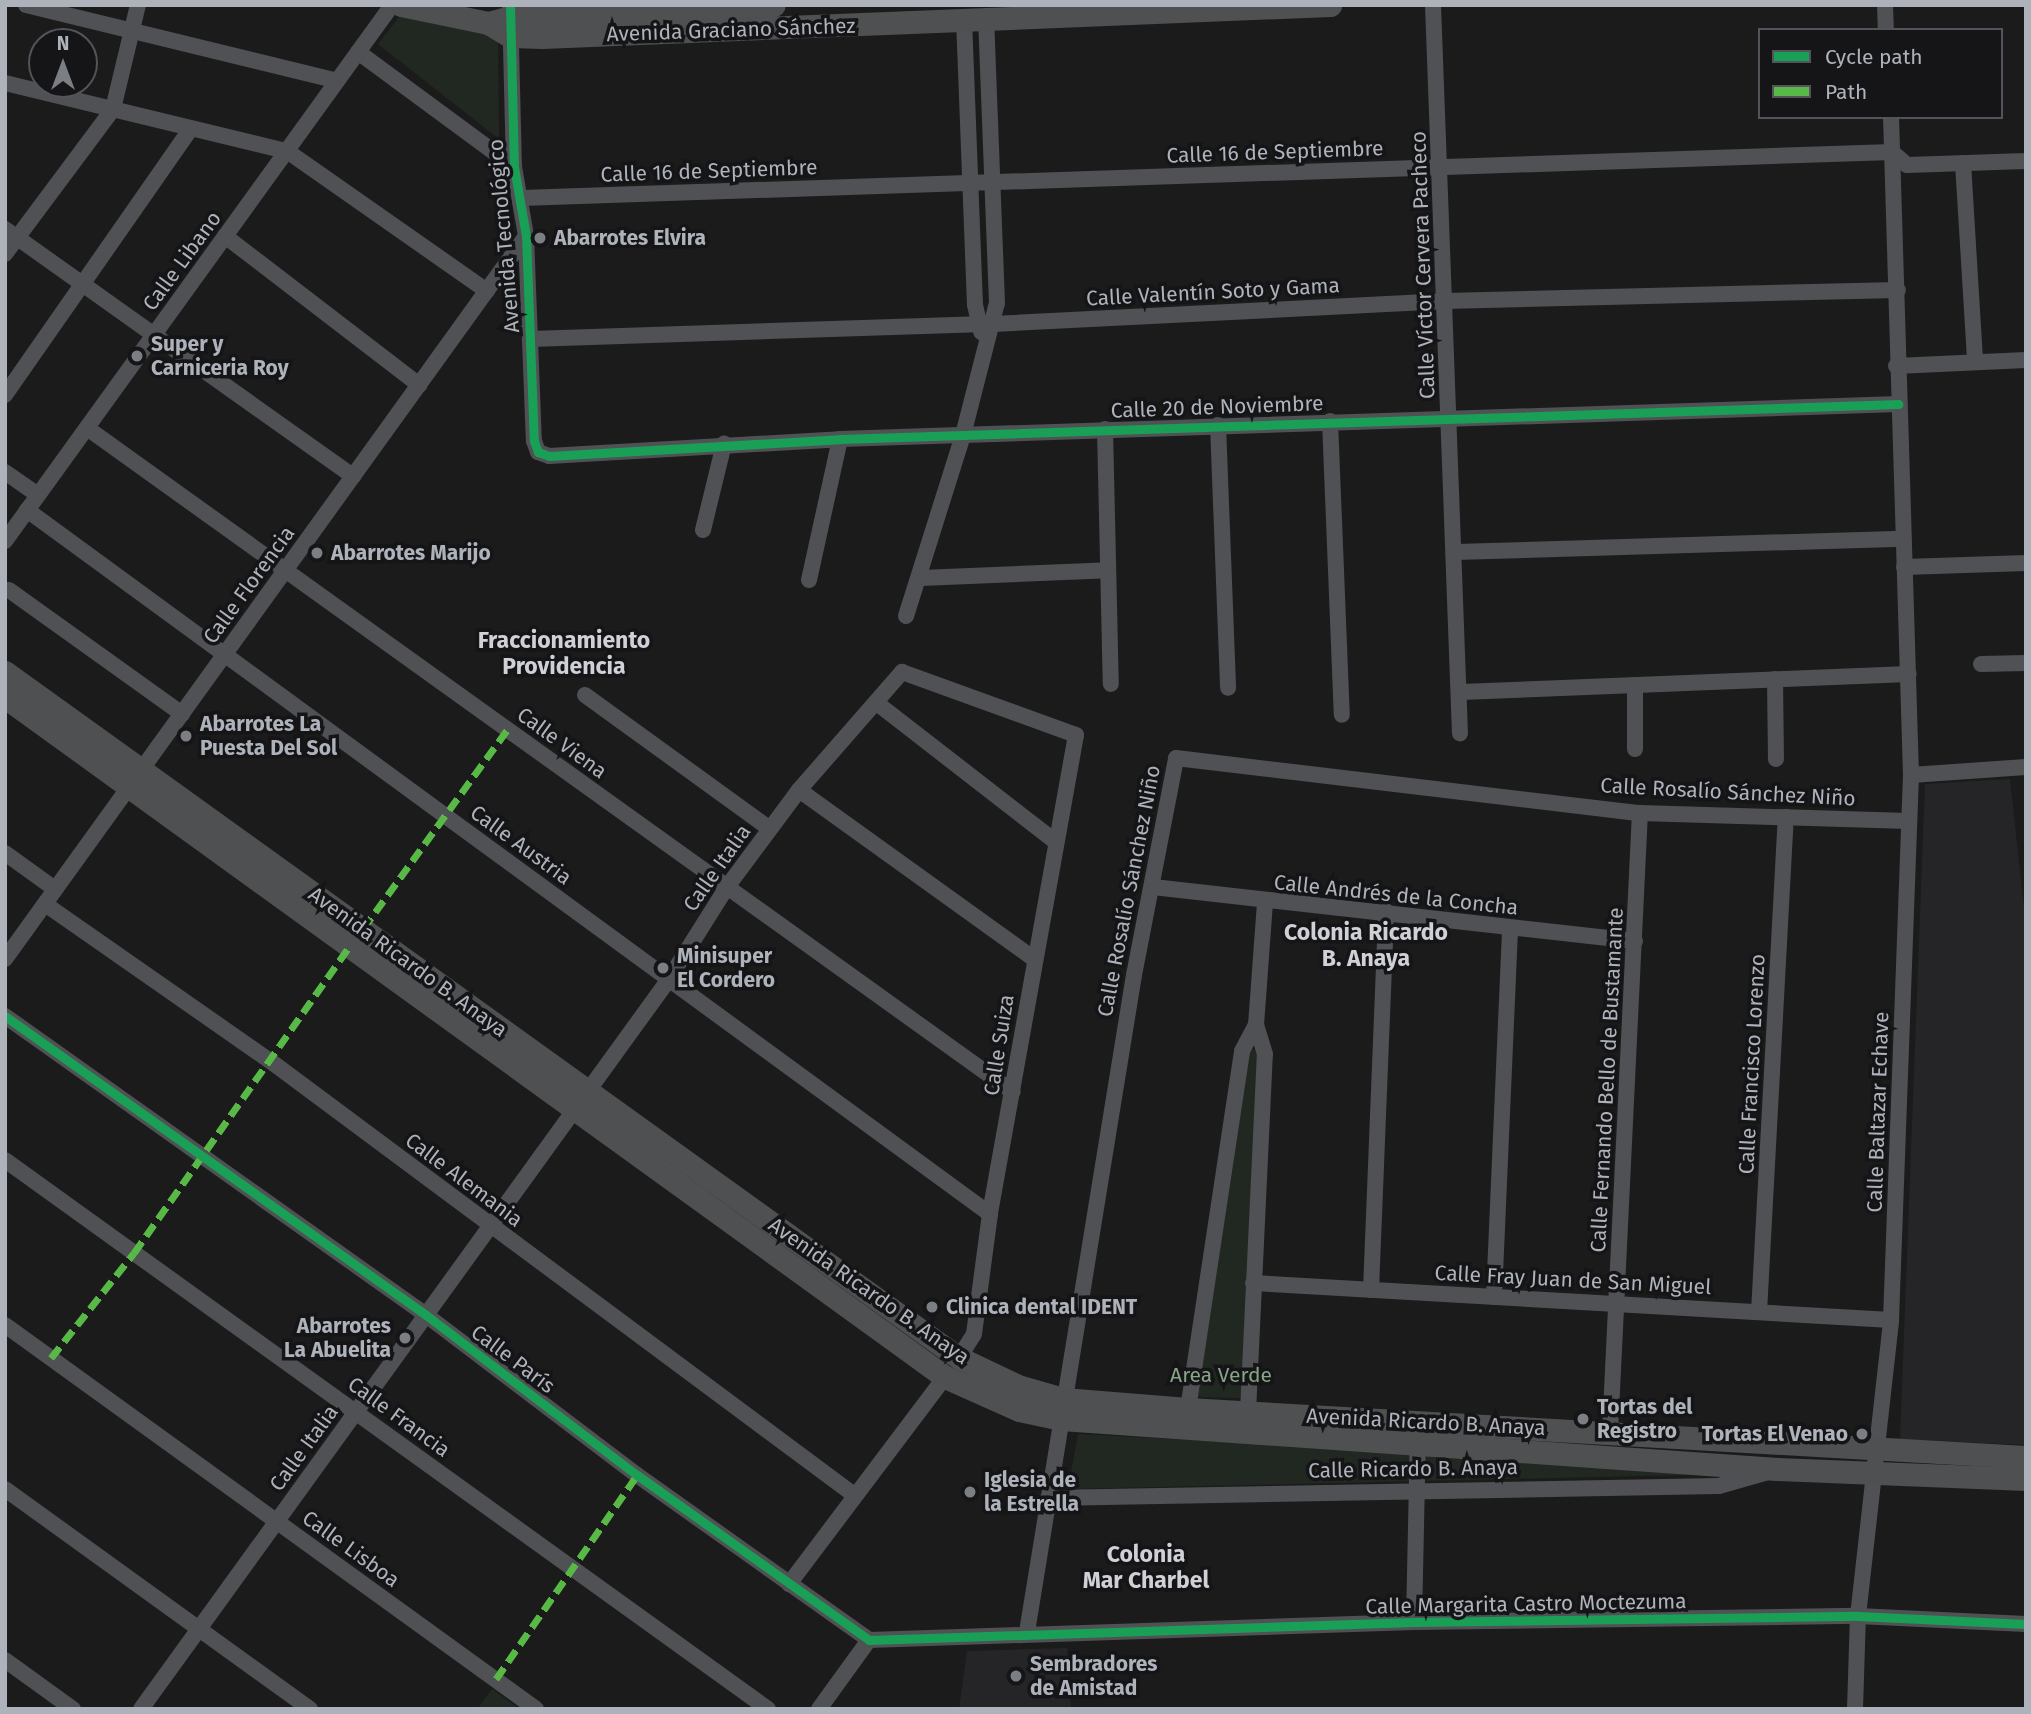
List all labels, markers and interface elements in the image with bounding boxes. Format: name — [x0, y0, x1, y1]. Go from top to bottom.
street label: Avenida Graciano Sánchez — [606, 13, 856, 47]
north arrow — [28, 28, 98, 98]
legend — [1758, 28, 2003, 119]
text: N — [57, 32, 69, 55]
text: Cycle path — [1825, 44, 1923, 70]
text: Path — [1825, 79, 1867, 105]
street label: Calle Víctor Cervera Pacheco — [1406, 131, 1440, 399]
street label: Calle 16 de Septiembre — [1166, 136, 1384, 168]
street label: Avenida Tecnológico — [483, 138, 525, 334]
street label: Calle 16 de Septiembre — [600, 155, 818, 187]
street label: Calle Libano — [138, 206, 226, 316]
place label: Abarrotes Elvira — [554, 225, 706, 251]
marker: Abarrotes Elvira — [532, 230, 548, 246]
street label: Calle Valentín Soto y Gama — [1086, 273, 1340, 311]
place label: Super y Carniceria Roy — [151, 331, 289, 381]
marker: Super y Carniceria Roy — [129, 348, 145, 364]
street label: Calle 20 de Noviembre — [1110, 391, 1324, 423]
street label: Calle Florencia — [198, 521, 300, 649]
place label: Abarrotes Marijo — [331, 540, 491, 566]
marker: Abarrotes Marijo — [309, 545, 325, 561]
district label: Fraccionamiento Providencia — [478, 626, 650, 680]
street label: Calle Viena — [512, 702, 612, 784]
place label: Abarrotes La Puesta Del Sol — [200, 711, 337, 761]
marker: Abarrotes La Puesta Del Sol — [178, 728, 194, 744]
street label: Calle Rosalío Sánchez Niño — [1092, 763, 1166, 1019]
street label: Calle Rosalío Sánchez Niño — [1600, 773, 1856, 811]
street label: Calle Austria — [465, 800, 577, 890]
street label: Calle Italia — [678, 820, 756, 916]
street label: Calle Andrés de la Concha — [1273, 870, 1519, 920]
street label: Avenida Ricardo B. Anaya — [304, 881, 512, 1043]
street label: Calle Fernando Bello de Bustamante — [1585, 907, 1629, 1253]
district label: Colonia Ricardo B. Anaya — [1284, 918, 1448, 972]
place label: Minisuper El Cordero — [677, 943, 775, 993]
street label: Calle Francisco Lorenzo — [1734, 953, 1770, 1175]
marker: Minisuper El Cordero — [655, 960, 671, 976]
street label: Calle Suiza — [979, 993, 1019, 1097]
street label: Calle Baltazar Echave — [1862, 1011, 1894, 1213]
street label: Calle Alemania — [400, 1128, 528, 1232]
street label: Avenida Ricardo B. Anaya — [764, 1212, 974, 1370]
street label: Calle Fray Juan de San Miguel — [1434, 1260, 1712, 1300]
place label: Clinica dental IDENT — [946, 1294, 1137, 1320]
marker: Clinica dental IDENT — [924, 1299, 940, 1315]
place label: Abarrotes La Abuelita — [284, 1313, 391, 1363]
street label: Calle París — [466, 1319, 560, 1399]
marker: Abarrotes La Abuelita — [397, 1330, 413, 1346]
park label: Area Verde — [1170, 1362, 1272, 1388]
street label: Calle Francia — [343, 1372, 455, 1462]
place label: Tortas del Registro — [1597, 1394, 1693, 1444]
street label: Calle Italia — [264, 1400, 344, 1496]
street label: Avenida Ricardo B. Anaya — [1306, 1403, 1546, 1441]
marker: Tortas del Registro — [1575, 1411, 1591, 1427]
place label: Tortas El Venao — [1702, 1421, 1848, 1447]
marker: Tortas El Venao — [1854, 1426, 1870, 1442]
street label: Calle Ricardo B. Anaya — [1308, 1455, 1518, 1483]
place label: Iglesia de la Estrella — [984, 1467, 1079, 1517]
marker: Iglesia de la Estrella — [962, 1484, 978, 1500]
street label: Calle Lisboa — [297, 1505, 405, 1593]
district label: Colonia Mar Charbel — [1083, 1540, 1209, 1594]
street label: Calle Margarita Castro Moctezuma — [1365, 1589, 1687, 1619]
place label: Sembradores de Amistad — [1030, 1651, 1157, 1701]
marker: Sembradores de Amistad — [1008, 1668, 1024, 1684]

